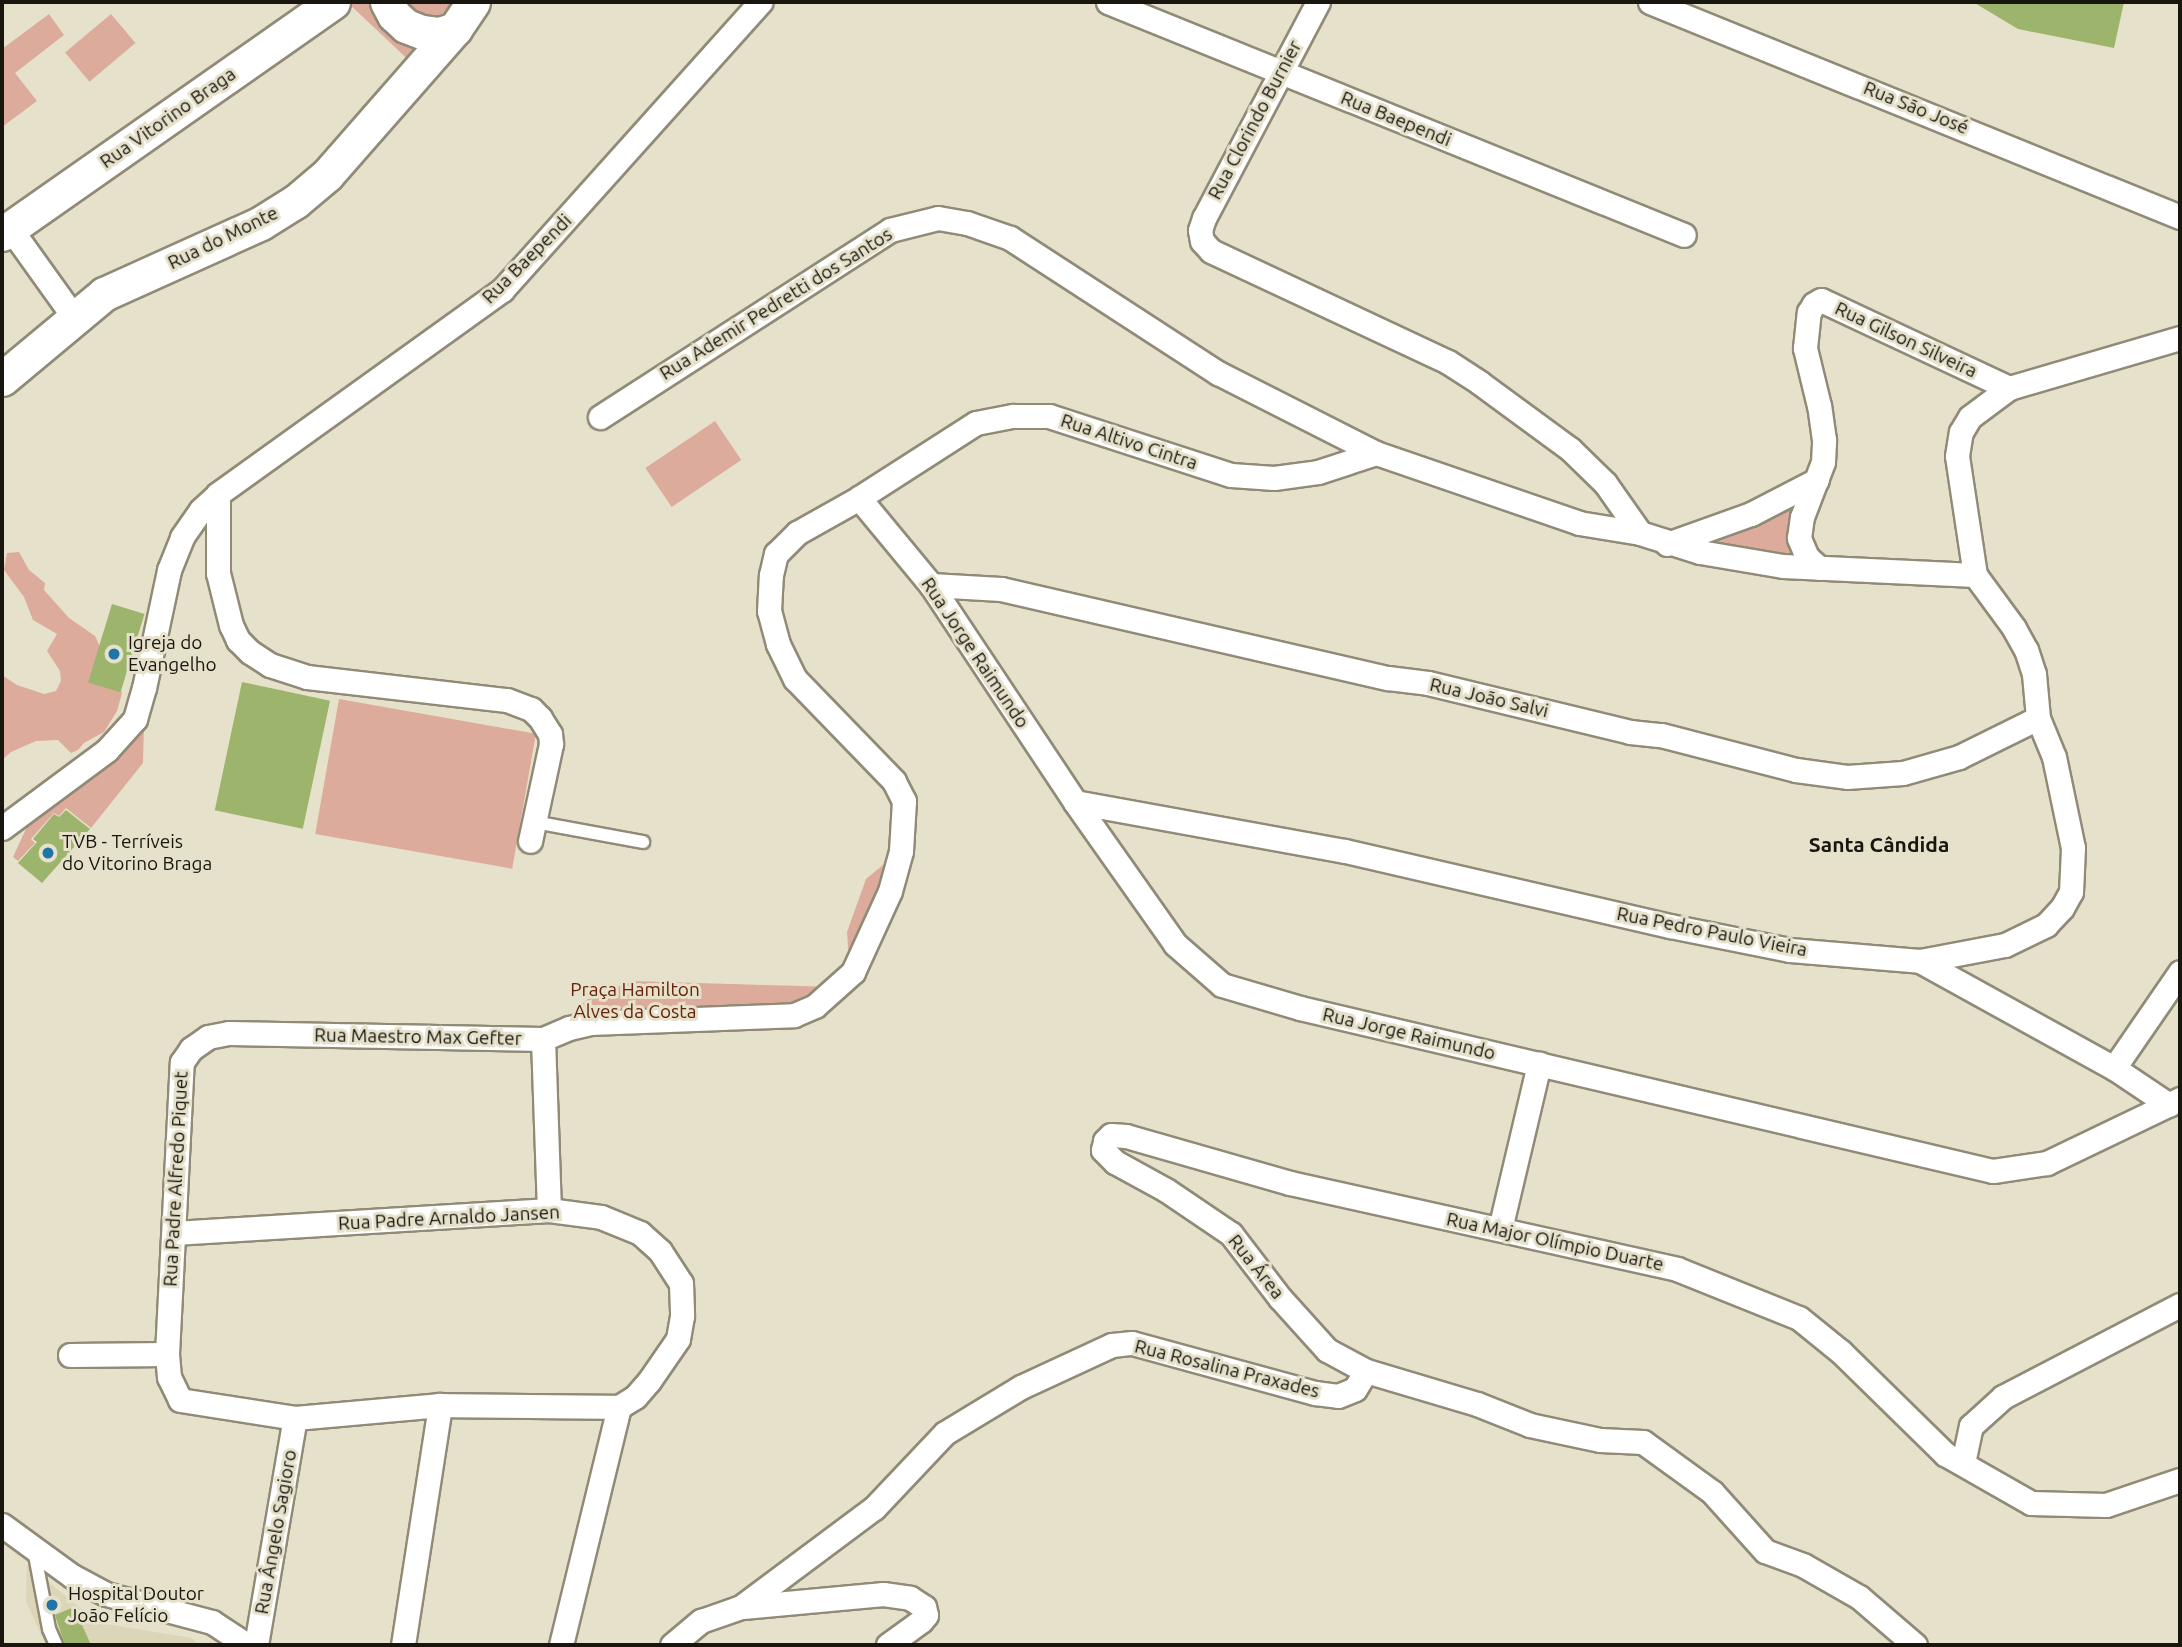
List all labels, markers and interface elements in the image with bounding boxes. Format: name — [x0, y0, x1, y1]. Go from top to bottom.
street label: Rua Clorindo Burnier — [1203, 36, 1307, 204]
street label: Rua Vitorino Braga — [96, 63, 240, 173]
street label: Rua São José — [1860, 77, 1972, 139]
street label: Rua Baependi — [1337, 86, 1455, 152]
street label: Rua do Monte — [164, 202, 282, 274]
street label: Rua Baependi — [477, 209, 577, 309]
street label: Rua Ademir Pedretti dos Santos — [656, 223, 896, 385]
street label: Rua Gilson Silveira — [1831, 297, 1981, 383]
street label: Rua Altivo Cintra — [1058, 409, 1200, 475]
street label: Rua Jorge Raimundo — [916, 573, 1034, 733]
place label: Igreja do Evangelho — [128, 632, 217, 676]
marker: Igreja do Evangelho — [106, 646, 122, 662]
street label: Rua João Salvi — [1427, 673, 1551, 723]
place label: TVB - Terríveis do Vitorino Braga — [62, 831, 212, 875]
district label: Santa Cândida — [1809, 831, 1949, 857]
marker: TVB - Terríveis do Vitorino Braga — [40, 845, 56, 861]
street label: Rua Pedro Paulo Vieira — [1615, 902, 1809, 962]
park label: Praça Hamilton Alves da Costa — [570, 979, 700, 1023]
street label: Rua Jorge Raimundo — [1320, 1003, 1498, 1065]
street label: Rua Maestro Max Gefter — [314, 1024, 522, 1050]
street label: Rua Padre Alfredo Piquet — [159, 1071, 193, 1287]
street label: Rua Padre Arnaldo Jansen — [337, 1201, 561, 1235]
street label: Rua Major Olímpio Duarte — [1444, 1208, 1666, 1276]
street label: Rua Área — [1223, 1230, 1289, 1304]
street label: Rua Rosalina Praxades — [1132, 1335, 1322, 1403]
street label: Rua Ângelo Sagioro — [250, 1448, 302, 1616]
place label: Hospital Doutor João Felício — [68, 1583, 204, 1627]
marker: Hospital Doutor João Felício — [42, 1595, 62, 1615]

